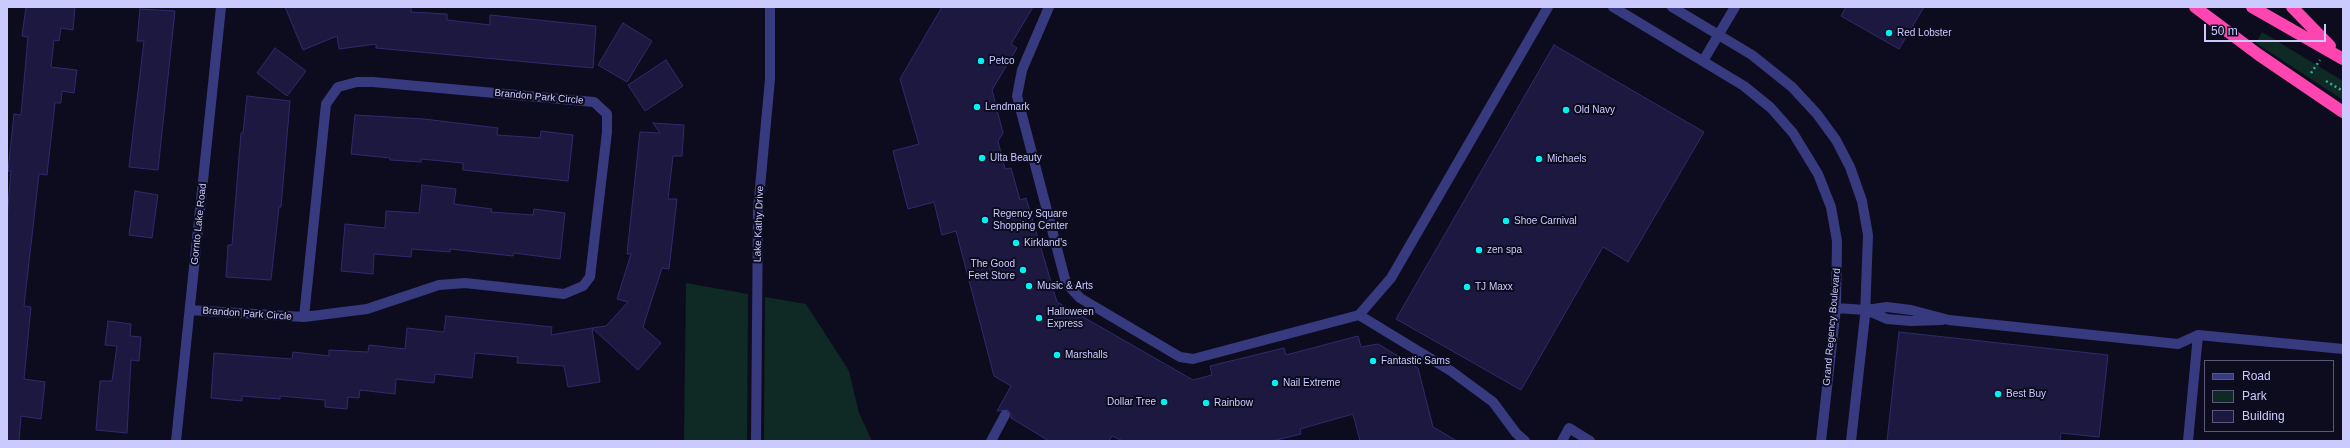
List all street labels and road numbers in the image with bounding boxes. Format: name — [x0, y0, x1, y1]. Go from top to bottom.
street label: Brandon Park Circle — [494, 87, 584, 107]
street label: Gornto Lake Road — [189, 183, 209, 265]
street label: Lake Kathy Drive — [752, 186, 766, 262]
street label: Grand Regency Boulevard — [1821, 268, 1843, 386]
street label: Brandon Park Circle — [202, 305, 292, 323]

